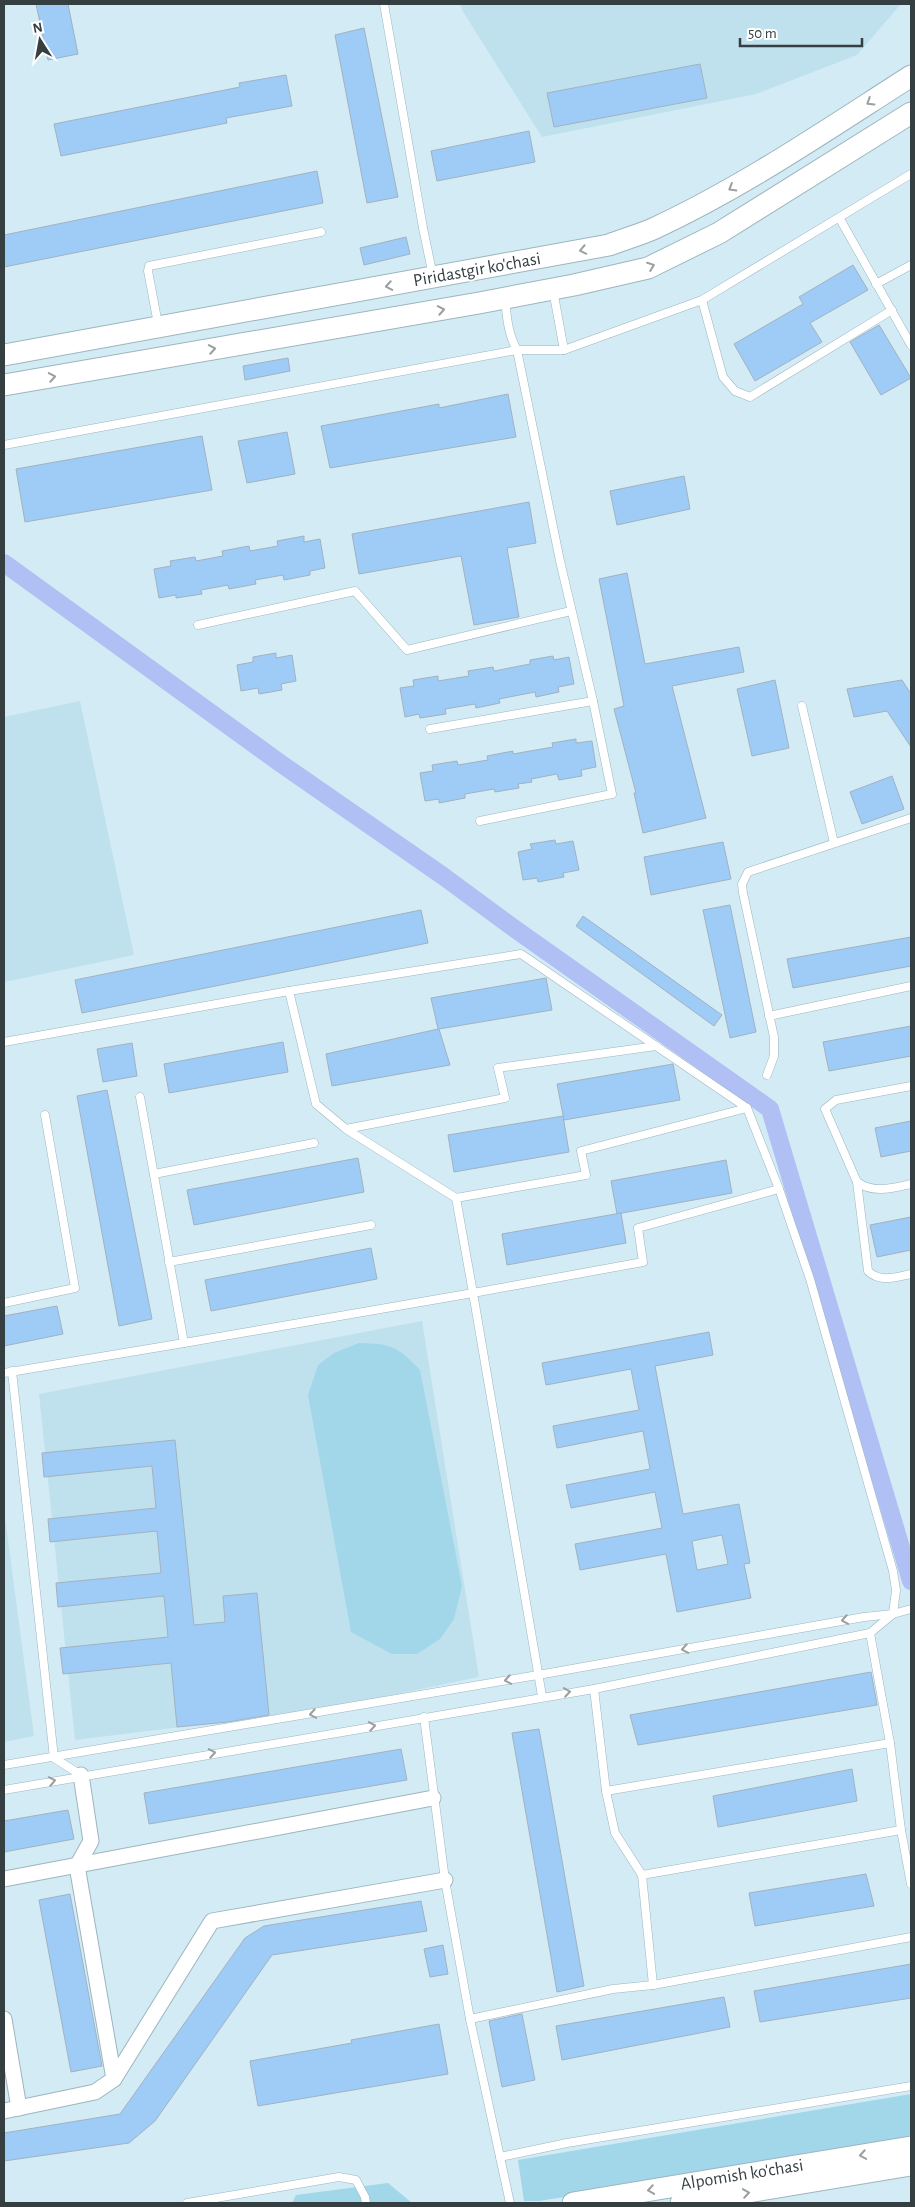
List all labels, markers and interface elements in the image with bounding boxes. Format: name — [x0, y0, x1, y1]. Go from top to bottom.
north arrow — [15, 15, 65, 65]
scale bar — [740, 15, 862, 47]
text: N — [32, 20, 44, 36]
text: 50 m — [748, 26, 777, 41]
one-way arrow — [866, 96, 876, 105]
one-way arrow — [728, 181, 737, 191]
one-way arrow — [579, 244, 587, 255]
street label: Piridastgir ko'chasi — [412, 250, 542, 290]
one-way arrow — [646, 262, 655, 272]
one-way arrow — [384, 280, 393, 290]
one-way arrow — [437, 305, 445, 315]
one-way arrow — [208, 345, 216, 355]
one-way arrow — [47, 373, 56, 383]
one-way arrow — [841, 1615, 849, 1625]
one-way arrow — [681, 1643, 689, 1654]
one-way arrow — [503, 1675, 512, 1685]
one-way arrow — [563, 1687, 571, 1698]
one-way arrow — [309, 1708, 317, 1718]
one-way arrow — [368, 1722, 376, 1732]
one-way arrow — [207, 1749, 216, 1759]
one-way arrow — [47, 1776, 56, 1786]
one-way arrow — [859, 2150, 868, 2160]
street label: Alpomish ko'chasi — [679, 2156, 805, 2194]
one-way arrow — [647, 2185, 655, 2195]
one-way arrow — [742, 2188, 751, 2198]

